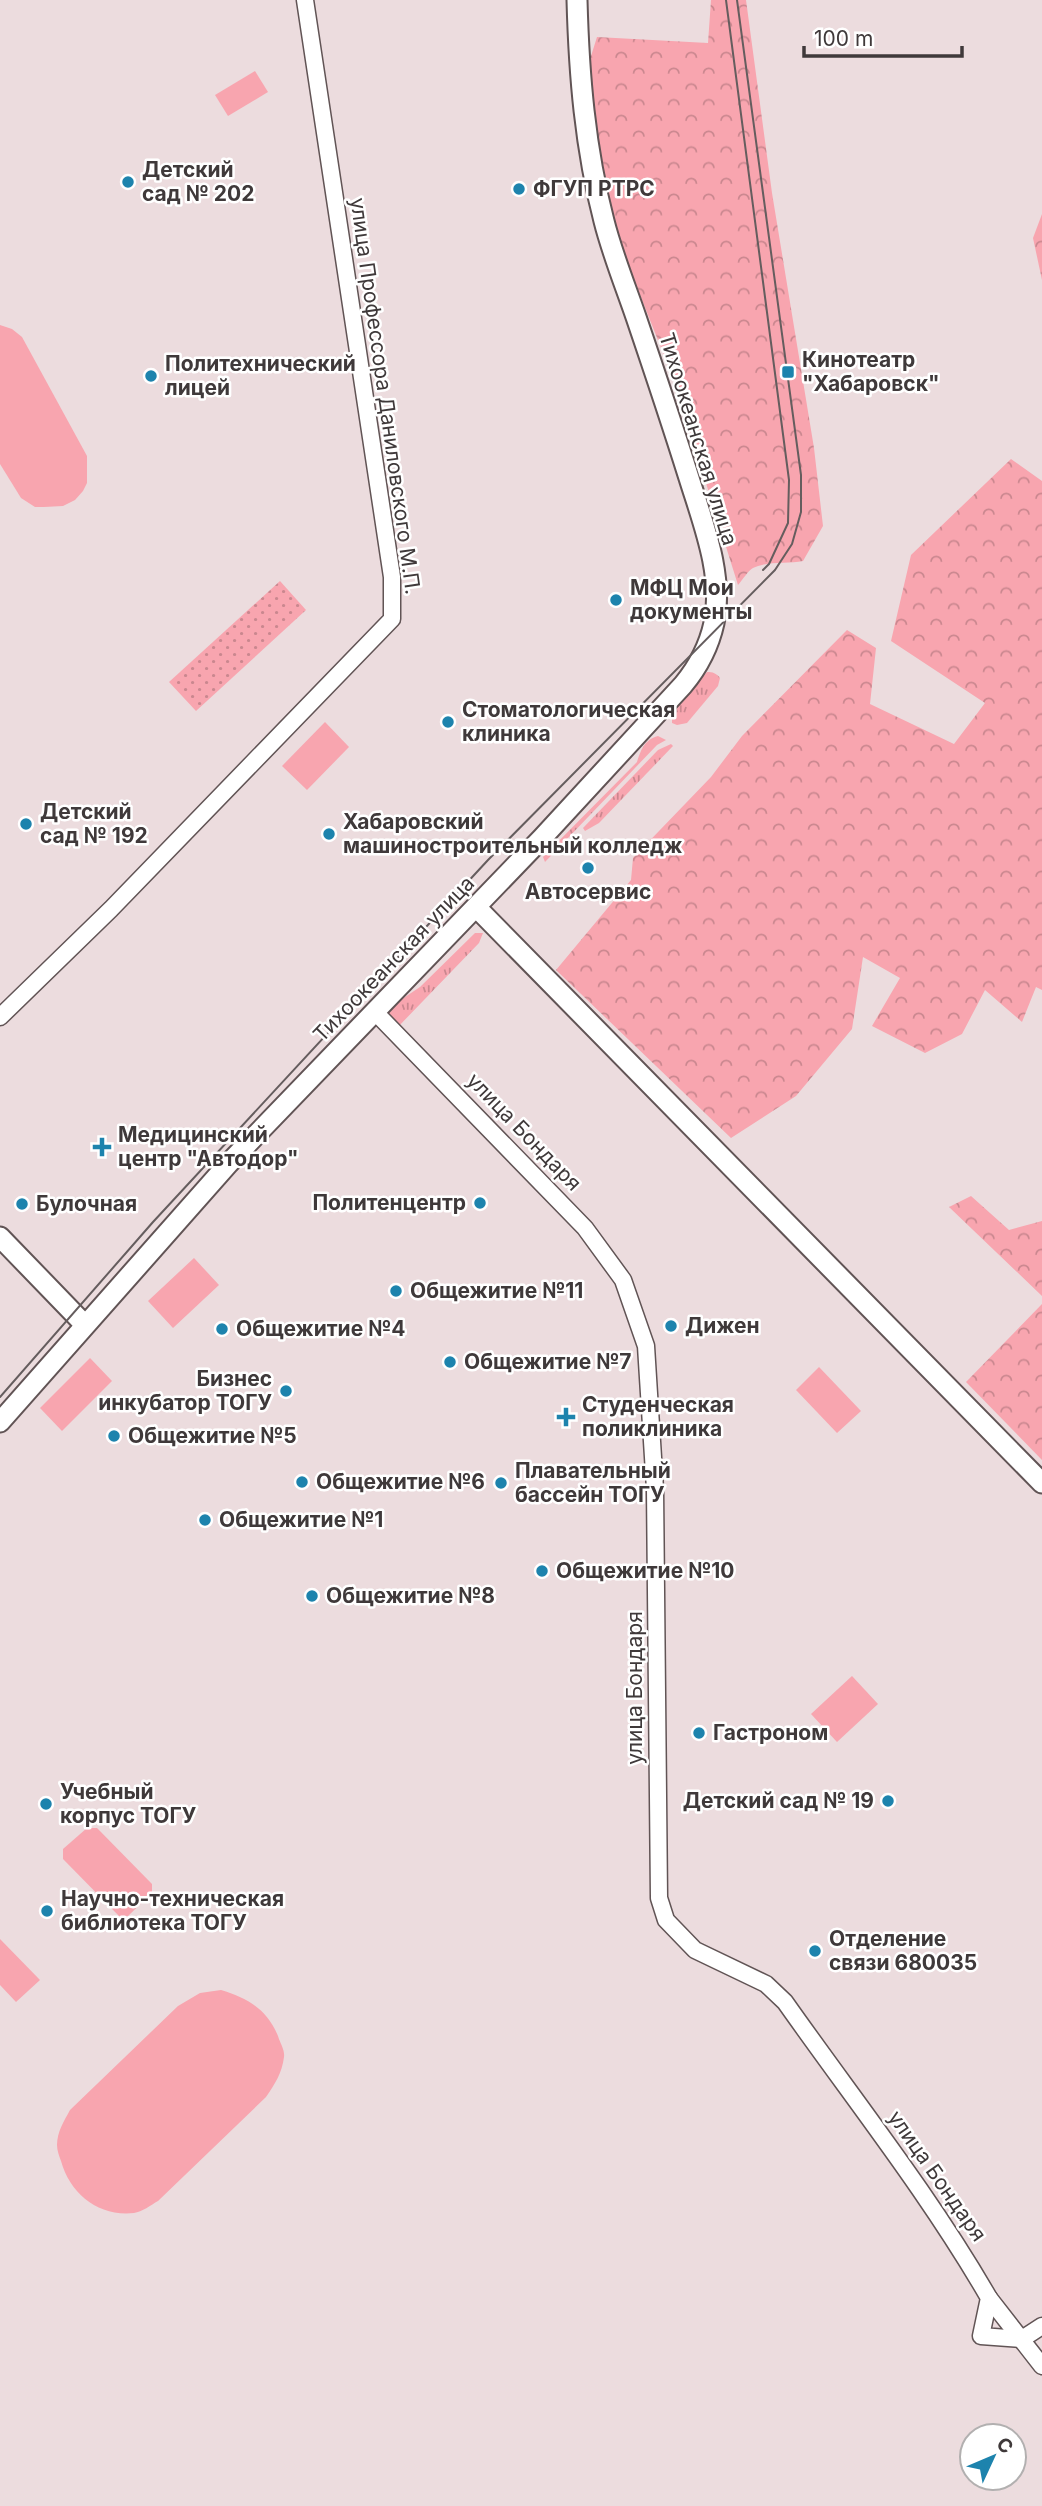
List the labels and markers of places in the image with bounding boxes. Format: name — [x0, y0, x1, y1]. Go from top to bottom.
place label: Детский сад № 202 — [142, 157, 255, 206]
marker: Детский сад № 202 — [120, 174, 136, 190]
place label: ФГУП РТРС — [533, 176, 655, 201]
marker: ФГУП РТРС — [511, 181, 527, 197]
place label: Кинотеатр "Хабаровск" — [802, 347, 940, 396]
place label: Политехнический лицей — [165, 351, 356, 400]
marker: Кинотеатр "Хабаровск" — [780, 364, 796, 380]
marker: Политехнический лицей — [143, 368, 159, 384]
place label: МФЦ Мои документы — [630, 575, 752, 624]
marker: МФЦ Мои документы — [608, 592, 624, 608]
place label: Стоматологическая клиника — [462, 697, 675, 746]
marker: Стоматологическая клиника — [440, 714, 456, 730]
place label: Детский сад № 192 — [40, 799, 148, 848]
place label: Хабаровский машиностроительный колледж — [343, 809, 682, 858]
marker: Детский сад № 192 — [18, 816, 34, 832]
marker: Хабаровский машиностроительный колледж — [321, 826, 337, 842]
marker: Автосервис — [580, 860, 596, 876]
place label: Автосервис — [525, 879, 651, 904]
place label: Медицинский центр "Автодор" — [118, 1122, 299, 1171]
marker: Медицинский центр "Автодор" — [92, 1137, 112, 1157]
place label: Политенцентр — [312, 1190, 466, 1215]
place label: Булочная — [36, 1191, 137, 1216]
marker: Политенцентр — [472, 1195, 488, 1211]
marker: Булочная — [14, 1196, 30, 1212]
place label: Общежитие №11 — [410, 1278, 583, 1303]
marker: Общежитие №11 — [388, 1283, 404, 1299]
place label: Дижен — [685, 1313, 760, 1338]
place label: Общежитие №4 — [236, 1316, 406, 1341]
marker: Дижен — [663, 1318, 679, 1334]
marker: Общежитие №4 — [214, 1321, 230, 1337]
place label: Общежитие №7 — [464, 1349, 632, 1374]
marker: Общежитие №7 — [442, 1354, 458, 1370]
place label: Бизнес инкубатор ТОГУ — [98, 1366, 272, 1415]
marker: Бизнес инкубатор ТОГУ — [278, 1383, 294, 1399]
place label: Студенческая поликлиника — [582, 1392, 734, 1441]
marker: Студенческая поликлиника — [556, 1407, 576, 1427]
place label: Общежитие №5 — [128, 1423, 297, 1448]
marker: Общежитие №5 — [106, 1428, 122, 1444]
place label: Плавательный бассейн ТОГУ — [515, 1458, 671, 1507]
place label: Общежитие №6 — [316, 1469, 485, 1494]
marker: Общежитие №6 — [294, 1474, 310, 1490]
marker: Плавательный бассейн ТОГУ — [493, 1475, 509, 1491]
place label: Общежитие №1 — [219, 1507, 383, 1532]
marker: Общежитие №1 — [197, 1512, 213, 1528]
place label: Общежитие №10 — [556, 1558, 735, 1583]
marker: Общежитие №10 — [534, 1563, 550, 1579]
place label: Общежитие №8 — [326, 1583, 495, 1608]
marker: Общежитие №8 — [304, 1588, 320, 1604]
place label: Гастроном — [713, 1720, 828, 1745]
marker: Гастроном — [691, 1725, 707, 1741]
place label: Учебный корпус ТОГУ — [60, 1779, 197, 1828]
place label: Детский сад № 19 — [683, 1788, 874, 1813]
marker: Детский сад № 19 — [880, 1793, 896, 1809]
marker: Учебный корпус ТОГУ — [38, 1796, 54, 1812]
place label: Научно-техническая библиотека ТОГУ — [61, 1886, 284, 1935]
marker: Научно-техническая библиотека ТОГУ — [39, 1903, 55, 1919]
place label: Отделение связи 680035 — [829, 1926, 977, 1975]
marker: Отделение связи 680035 — [807, 1943, 823, 1959]

